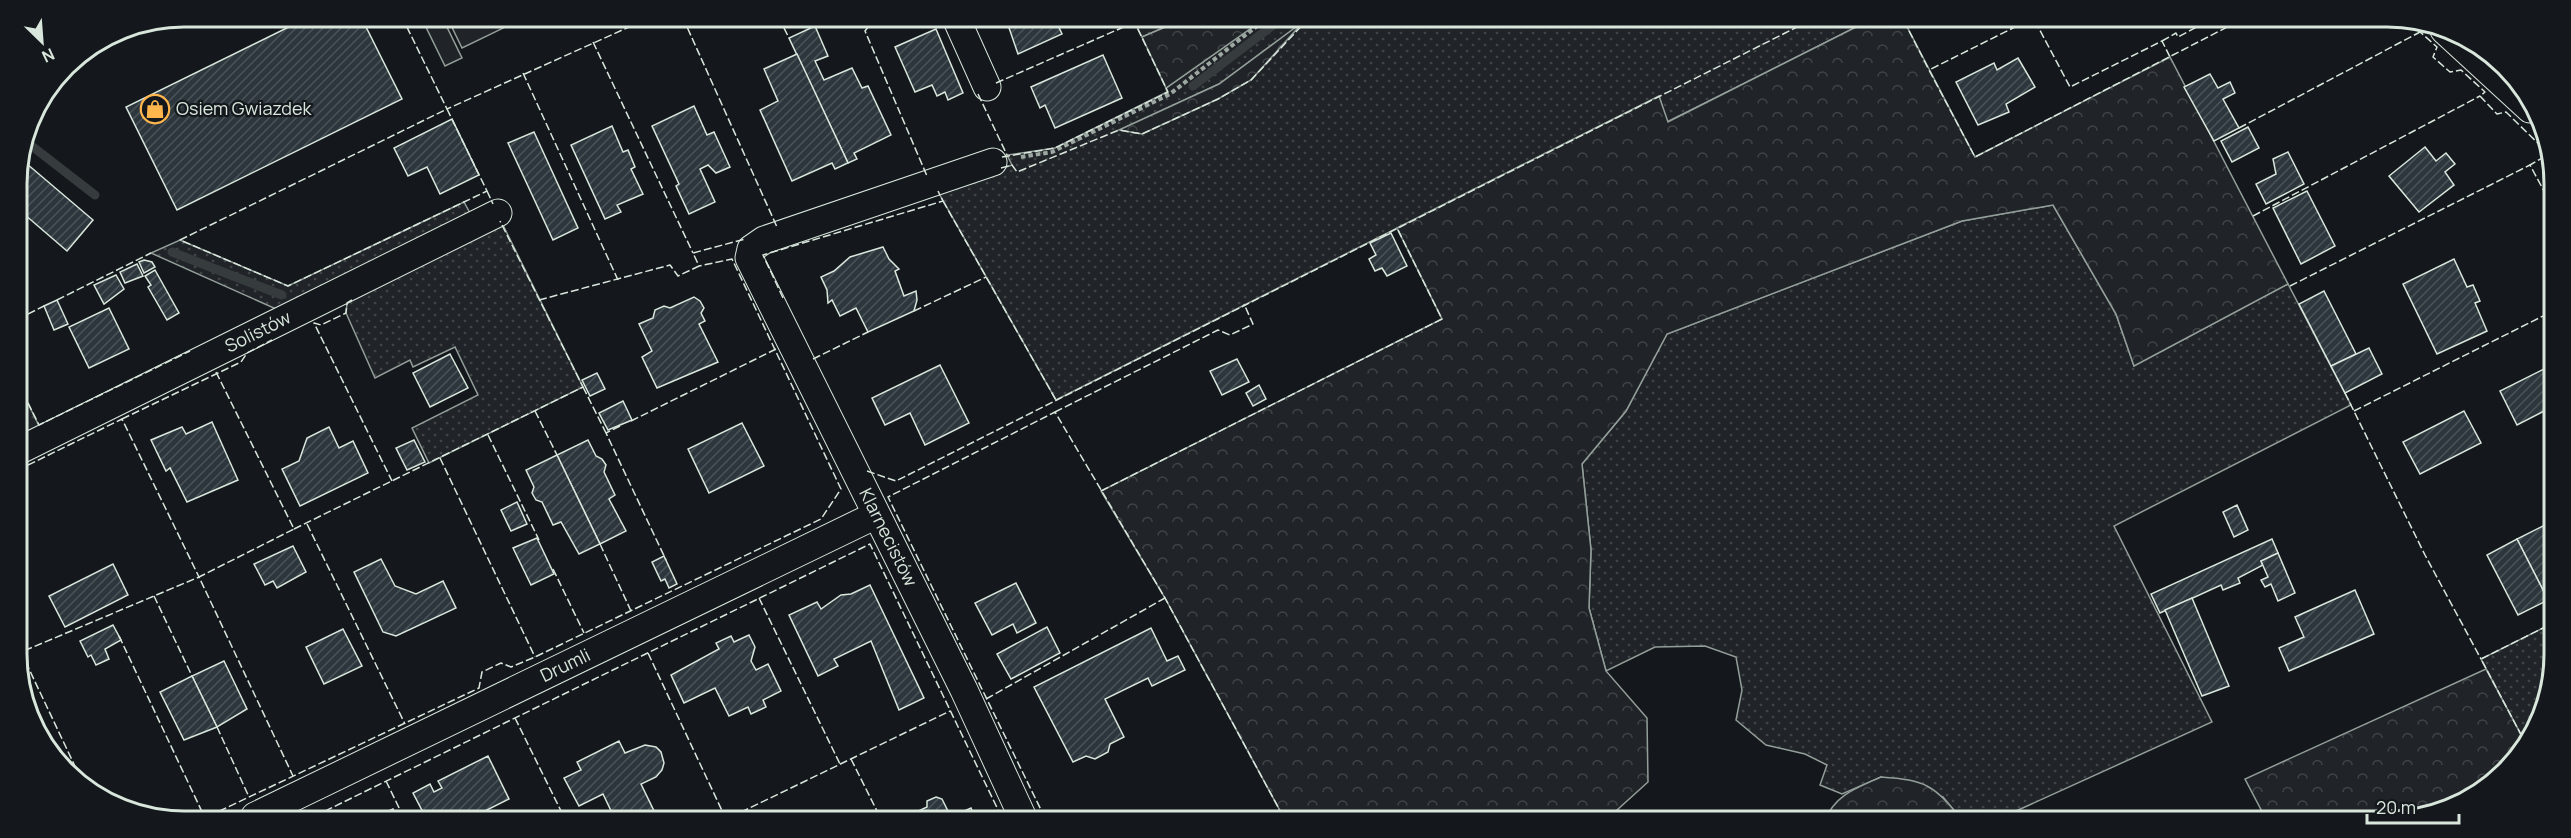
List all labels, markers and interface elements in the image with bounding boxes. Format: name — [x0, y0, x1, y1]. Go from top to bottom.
north arrow — [12, 12, 72, 72]
text: N — [38, 43, 58, 68]
shop icon: Osiem Gwiazdek — [139, 93, 171, 125]
place label: Osiem Gwiazdek — [176, 96, 312, 120]
street label: Solistów — [221, 305, 295, 357]
street label: Klarnecistów — [854, 484, 924, 590]
street label: Drumli — [536, 642, 594, 687]
scale bar — [2367, 787, 2458, 825]
text: 20 m — [2376, 795, 2416, 819]

